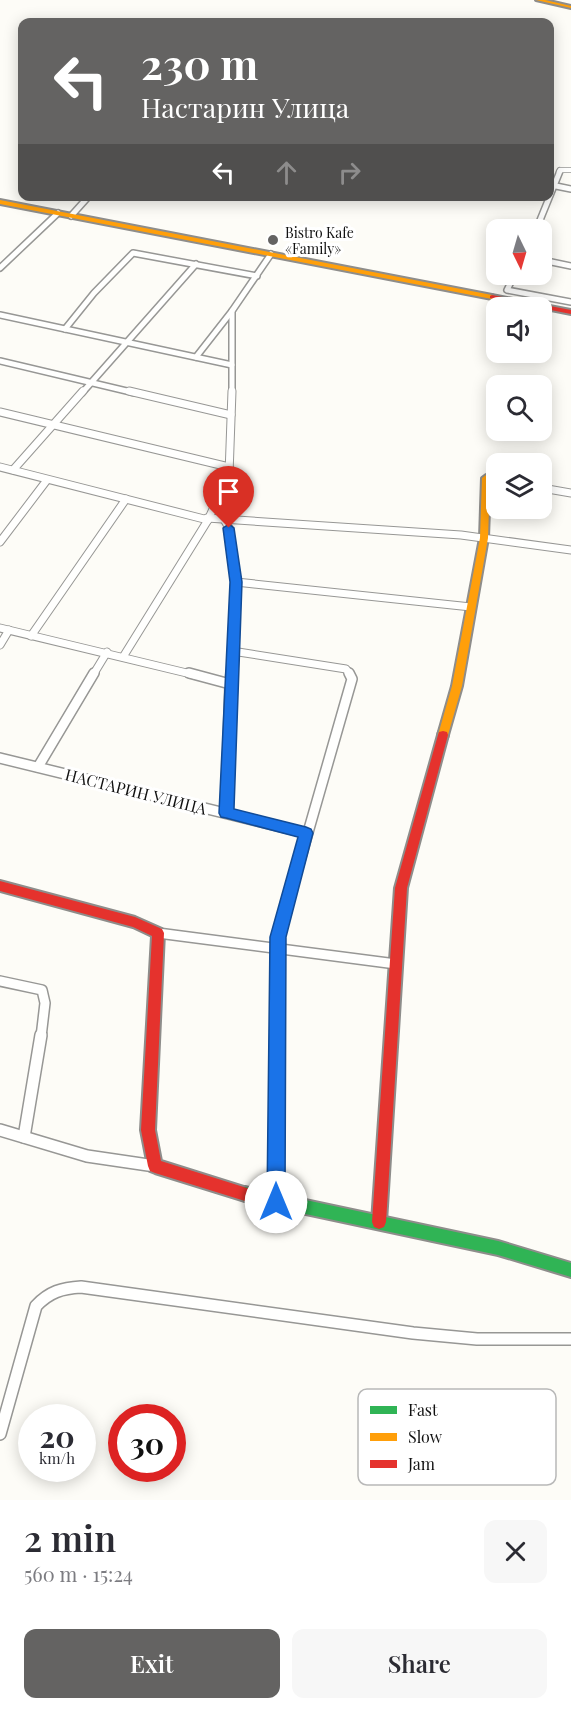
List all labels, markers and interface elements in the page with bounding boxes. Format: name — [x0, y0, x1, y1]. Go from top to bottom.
text: 230 m — [141, 35, 258, 91]
icon: left — [42, 42, 120, 120]
text: Настарин Улица — [141, 89, 349, 125]
icon: left — [207, 156, 240, 189]
icon: ahead — [270, 156, 303, 189]
icon: right — [333, 156, 366, 189]
north arrow — [486, 219, 552, 285]
map controls — [486, 219, 552, 519]
place label: Bistro Kafe «Family» — [285, 223, 354, 258]
marker: Bistro Kafe «Family» — [266, 233, 280, 247]
button: sound — [486, 297, 552, 363]
button: search — [486, 375, 552, 441]
button: layers — [486, 453, 552, 519]
pin — [203, 466, 254, 528]
icon: arrive — [212, 475, 245, 508]
street label: НАСТАРИН УЛИЦА — [63, 763, 210, 819]
position arrow — [244, 1170, 308, 1234]
legend — [358, 1389, 556, 1485]
text: Fast — [408, 1399, 438, 1420]
speed limit sign: 30 — [108, 1404, 186, 1482]
text: 20 — [39, 1416, 75, 1456]
text: Slow — [408, 1426, 443, 1447]
text: km/h — [39, 1448, 75, 1468]
text: Jam — [407, 1453, 435, 1474]
text: 2 min — [24, 1513, 116, 1561]
button: close — [484, 1520, 547, 1583]
text: 560 m · 15:24 — [24, 1560, 133, 1587]
button: Exit — [24, 1629, 280, 1698]
button: Share — [292, 1629, 547, 1698]

